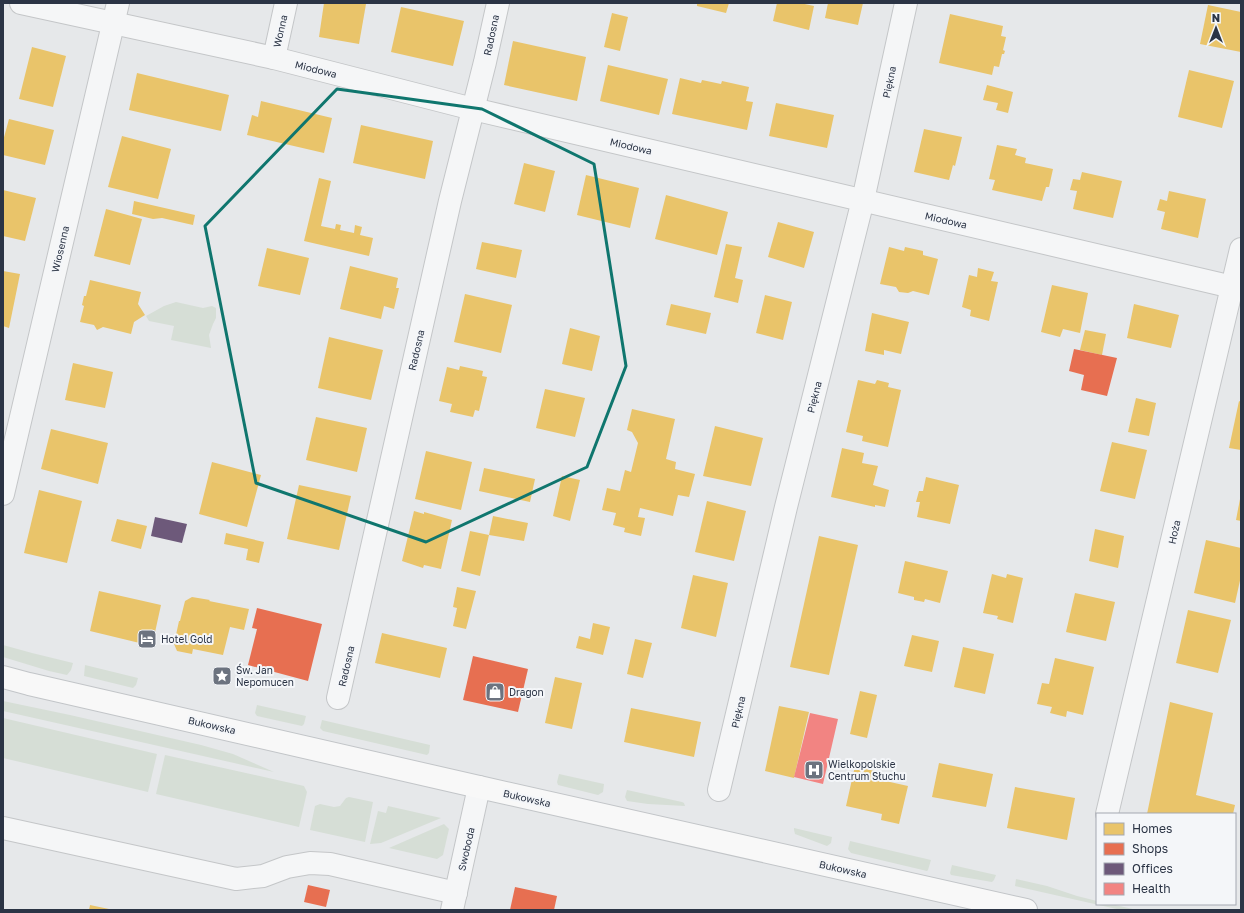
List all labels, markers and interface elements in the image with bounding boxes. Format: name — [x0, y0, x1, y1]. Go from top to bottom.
north arrow — [1196, 8, 1236, 48]
text: N — [1212, 11, 1220, 24]
street label: Wonna — [270, 13, 290, 49]
street label: Radosna — [481, 13, 501, 57]
street label: Miodowa — [294, 58, 338, 80]
street label: Piękna — [880, 65, 898, 99]
street label: Miodowa — [609, 135, 653, 157]
street label: Miodowa — [924, 209, 968, 231]
street label: Wiosenna — [49, 225, 71, 273]
street label: Radosna — [405, 328, 427, 372]
street label: Piękna — [804, 380, 824, 414]
street label: Hoża — [1165, 519, 1183, 545]
hotel icon: Hotel Gold — [136, 628, 158, 650]
place label: Hotel Gold — [161, 633, 212, 645]
street label: Radosna — [335, 644, 357, 688]
place label: Św. Jan Nepomucen — [236, 663, 294, 688]
place icon: Św. Jan Nepomucen — [211, 665, 233, 687]
shop icon: Dragon — [484, 681, 506, 703]
place label: Dragon — [509, 686, 544, 698]
street label: Piękna — [729, 695, 747, 729]
street label: Bukowska — [187, 714, 237, 736]
place label: Wielkopolskie Centrum Słuchu — [828, 758, 905, 782]
hospital icon: Wielkopolskie Centrum Słuchu — [803, 759, 825, 781]
street label: Bukowska — [502, 787, 552, 809]
legend — [1096, 813, 1236, 905]
text: Homes — [1132, 821, 1172, 836]
street label: Swoboda — [455, 826, 477, 872]
text: Shops — [1132, 841, 1168, 856]
street label: Bukowska — [818, 858, 868, 880]
text: Offices — [1132, 861, 1173, 876]
text: Health — [1132, 881, 1171, 896]

